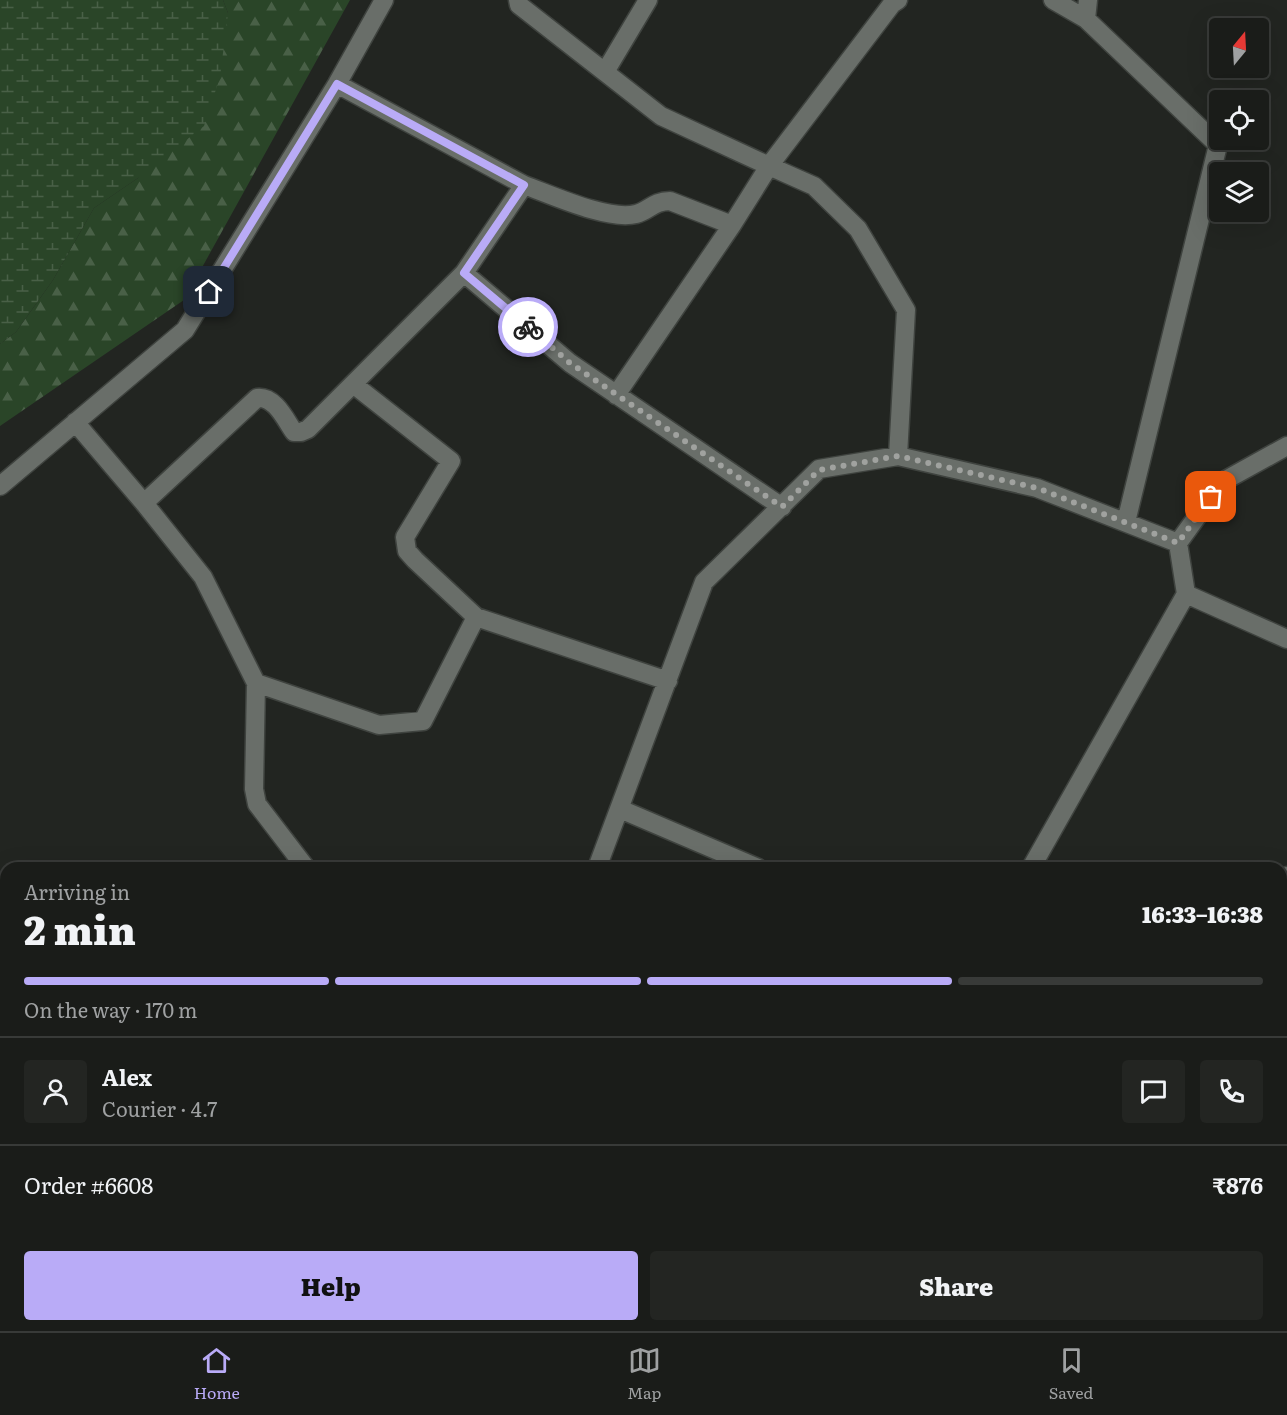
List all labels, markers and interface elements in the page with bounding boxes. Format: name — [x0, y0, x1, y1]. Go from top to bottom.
north arrow — [1209, 18, 1269, 78]
map controls — [1209, 18, 1269, 222]
button: locate — [1209, 90, 1269, 150]
button: layers — [1209, 162, 1269, 222]
pin — [183, 266, 234, 317]
icon: home — [192, 275, 225, 308]
courier — [498, 297, 558, 357]
icon: bike — [512, 311, 545, 344]
pin — [1185, 471, 1236, 522]
icon: bag — [1194, 480, 1227, 513]
text: Arriving in — [24, 876, 130, 906]
text: 16:33–16:38 — [1142, 897, 1263, 930]
text: 2 min — [24, 899, 136, 957]
text: On the way · 170 m — [24, 994, 198, 1024]
button: person — [24, 1060, 87, 1123]
text: Alex — [102, 1060, 152, 1093]
button: chat — [1122, 1060, 1185, 1123]
button: phone — [1200, 1060, 1263, 1123]
text: Courier · 4.7 — [102, 1093, 217, 1123]
text: Order #6608 — [24, 1168, 153, 1201]
text: ₹876 — [1212, 1168, 1263, 1201]
button: Help — [24, 1251, 638, 1320]
button: Share — [650, 1251, 1263, 1320]
tab: Home — [194, 1344, 240, 1404]
tab: Map — [627, 1344, 661, 1404]
tab: Saved — [1049, 1344, 1093, 1404]

